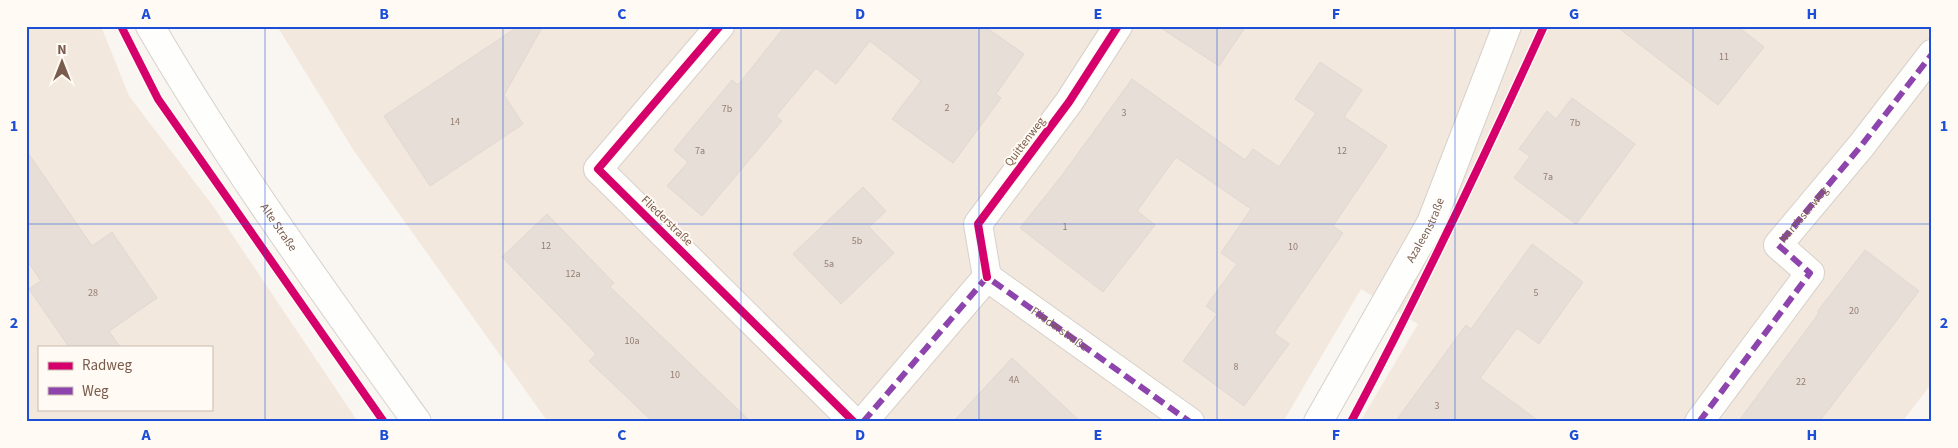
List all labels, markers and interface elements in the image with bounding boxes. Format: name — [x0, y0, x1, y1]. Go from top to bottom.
text: A — [140, 3, 151, 25]
text: B — [379, 3, 389, 25]
text: C — [617, 3, 627, 25]
text: D — [855, 3, 865, 25]
text: E — [1094, 3, 1102, 25]
text: F — [1332, 3, 1340, 25]
text: G — [1569, 3, 1579, 25]
text: H — [1807, 3, 1817, 25]
north arrow — [38, 38, 88, 88]
text: N — [57, 40, 67, 60]
house number: 11 — [1719, 50, 1729, 64]
house number: 2 — [945, 101, 950, 115]
house number: 7b — [722, 102, 733, 116]
house number: 3 — [1122, 106, 1127, 120]
street label: Quittenweg — [1001, 114, 1049, 170]
text: 1 — [10, 115, 18, 137]
house number: 14 — [450, 115, 460, 129]
text: 1 — [1940, 115, 1948, 137]
house number: 7b — [1570, 116, 1581, 130]
house number: 7a — [695, 144, 705, 158]
house number: 12 — [1337, 144, 1347, 158]
house number: 7a — [1543, 170, 1553, 184]
street label: Narzissenweg — [1775, 183, 1832, 247]
street label: Fliederstraße — [637, 192, 697, 250]
street label: Azaleenstraße — [1402, 195, 1448, 266]
street label: Alte Straße — [256, 200, 301, 255]
house number: 1 — [1063, 220, 1068, 234]
house number: 5b — [852, 234, 863, 248]
house number: 12 — [541, 239, 551, 253]
house number: 10 — [1288, 240, 1298, 254]
house number: 5a — [824, 257, 834, 271]
house number: 12a — [566, 267, 580, 281]
house number: 28 — [88, 286, 98, 300]
house number: 5 — [1534, 286, 1539, 300]
street label: Fliederstraße — [1028, 303, 1092, 355]
house number: 20 — [1849, 304, 1859, 318]
text: 2 — [10, 312, 18, 334]
text: 2 — [1940, 312, 1948, 334]
house number: 10a — [625, 334, 639, 348]
legend — [38, 346, 212, 410]
text: Radweg — [82, 355, 132, 376]
house number: 8 — [1234, 360, 1239, 374]
house number: 10 — [670, 368, 680, 382]
house number: 4A — [1009, 373, 1020, 387]
house number: 22 — [1796, 375, 1806, 389]
text: Weg — [82, 381, 109, 402]
house number: 3 — [1435, 399, 1440, 413]
text: A — [140, 424, 151, 446]
text: B — [379, 424, 389, 446]
text: C — [617, 424, 627, 446]
text: D — [855, 424, 865, 446]
text: E — [1094, 424, 1102, 446]
text: F — [1332, 424, 1340, 446]
text: G — [1569, 424, 1579, 446]
text: H — [1807, 424, 1817, 446]

